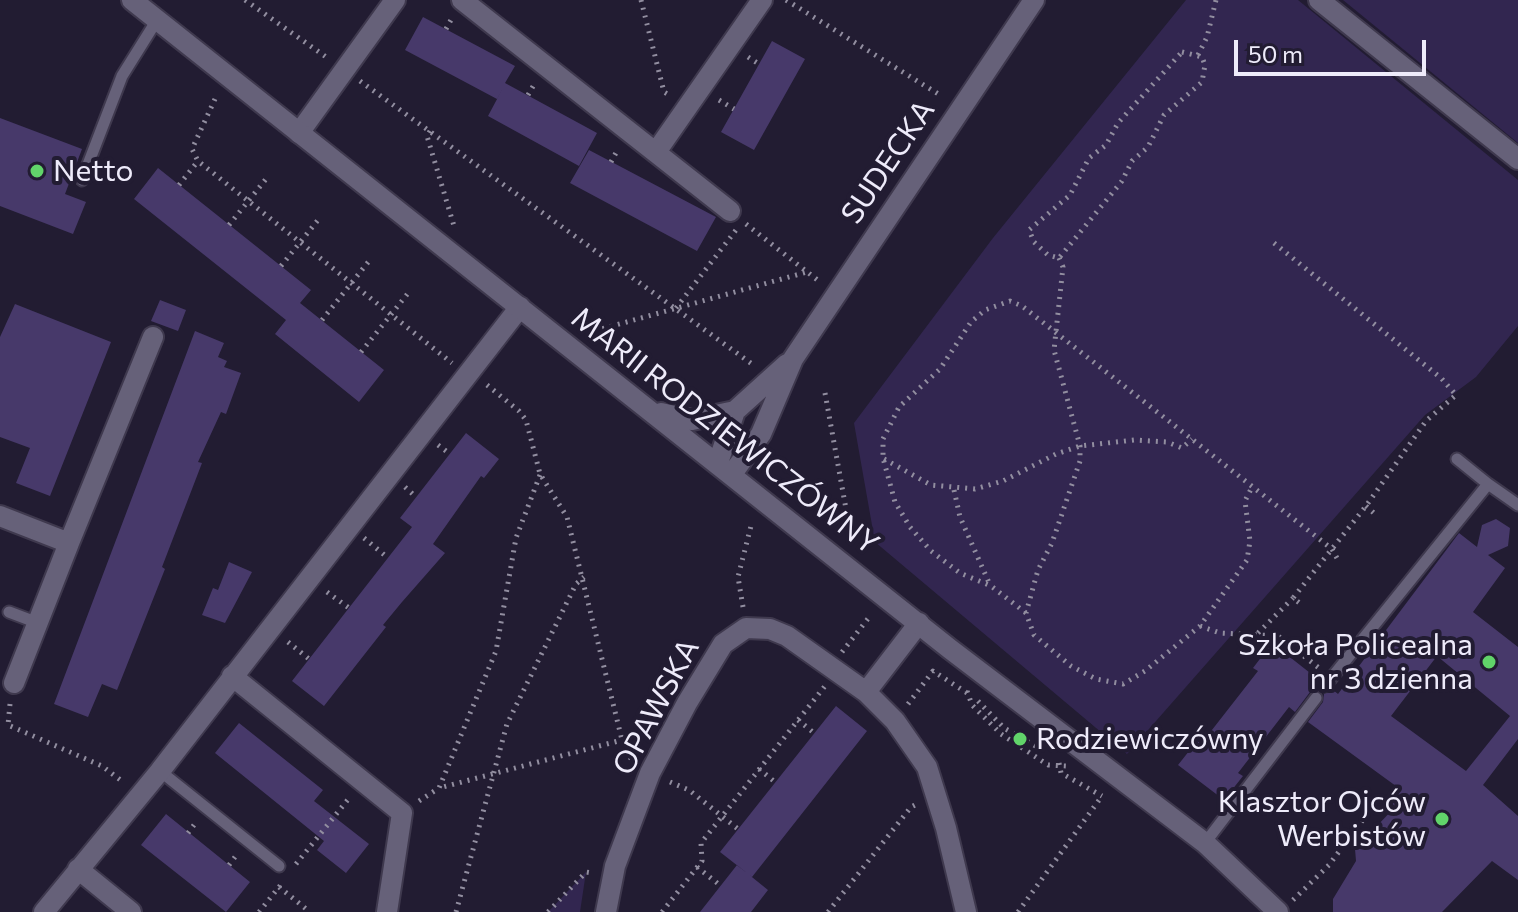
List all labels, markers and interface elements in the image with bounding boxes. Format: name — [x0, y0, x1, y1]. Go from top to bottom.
scale bar — [1238, 24, 1430, 74]
text: 50 m — [1248, 39, 1303, 68]
street label: SUDECKA — [834, 94, 942, 230]
place label: Netto — [53, 153, 134, 189]
marker: Netto — [28, 162, 46, 180]
street label: MARII RODZIEWICZÓWNY — [564, 300, 886, 562]
place label: Szkoła Policealna nr 3 dzienna — [1238, 627, 1473, 698]
street label: OPAWSKA — [605, 633, 707, 781]
marker: Szkoła Policealna nr 3 dzienna — [1480, 653, 1498, 671]
place label: Rodziewiczówny — [1036, 721, 1264, 757]
marker: Rodziewiczówny — [1011, 730, 1029, 748]
place label: Klasztor Ojców Werbistów — [1218, 784, 1426, 854]
marker: Klasztor Ojców Werbistów — [1433, 810, 1451, 828]

